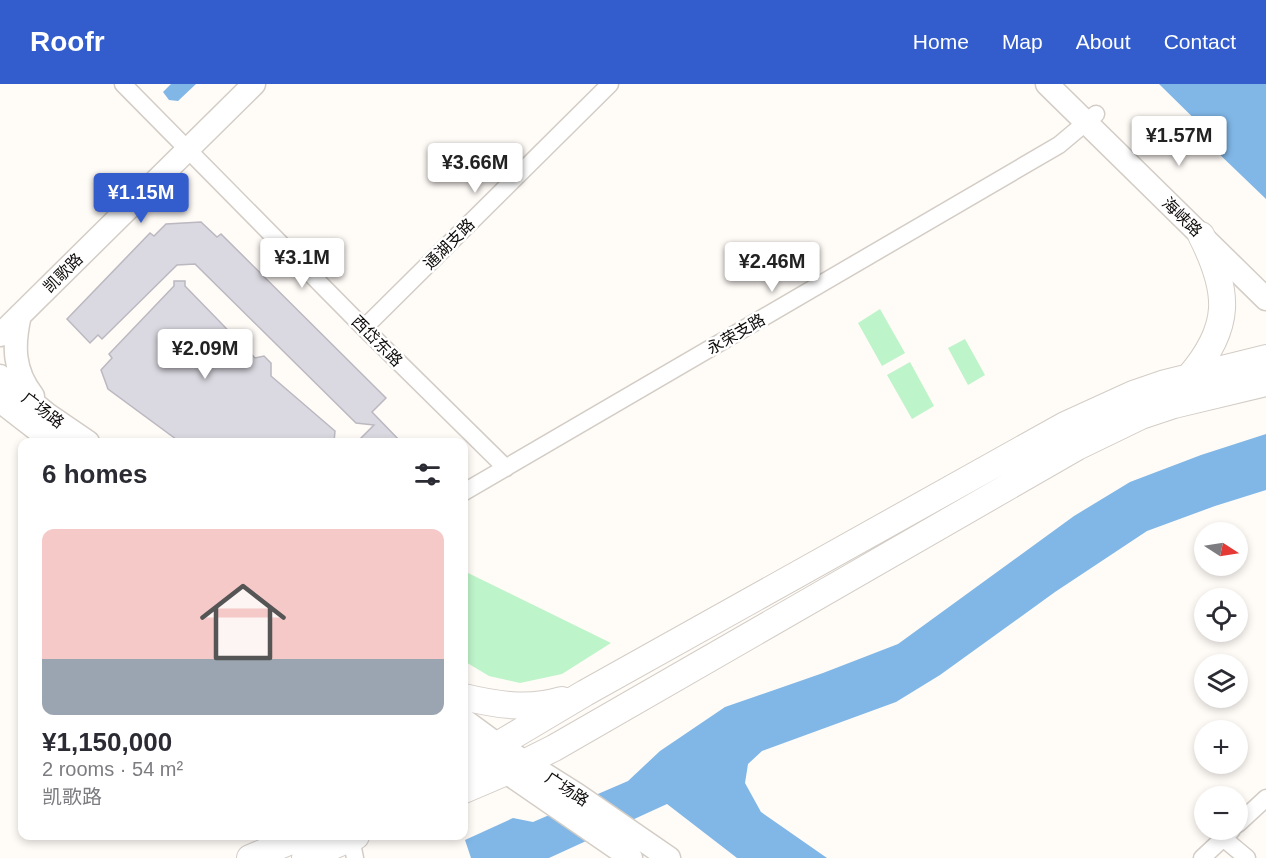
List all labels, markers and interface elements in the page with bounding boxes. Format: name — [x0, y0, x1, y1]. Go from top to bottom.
text: Roofr — [30, 26, 105, 57]
text: Home — [913, 30, 969, 53]
text: Map — [1002, 30, 1043, 53]
text: About — [1076, 30, 1131, 53]
text: Contact — [1164, 30, 1236, 53]
pin: ¥1.57M — [1130, 116, 1228, 167]
text: ¥1.57M — [1146, 124, 1212, 146]
pin: ¥3.66M — [426, 143, 524, 194]
text: ¥3.66M — [442, 151, 508, 173]
pin: ¥1.15M — [92, 173, 190, 224]
text: ¥1.15M — [108, 181, 174, 203]
street label: 海峡路 — [1159, 194, 1205, 240]
street label: 通湖支路 — [420, 215, 478, 273]
pin: ¥3.1M — [260, 238, 344, 289]
pin: ¥2.46M — [723, 242, 821, 293]
text: ¥3.1M — [274, 246, 330, 268]
street label: 凯歌路 — [40, 250, 86, 296]
text: ¥2.46M — [739, 250, 805, 272]
street label: 永荣支路 — [704, 311, 768, 357]
street label: 西岱东路 — [348, 312, 406, 370]
pin: ¥2.09M — [156, 329, 254, 380]
text: ¥2.09M — [172, 337, 238, 359]
street label: 广场路 — [19, 389, 67, 431]
icon: filters — [411, 458, 444, 491]
text: 6 homes — [42, 459, 148, 489]
north arrow — [1194, 522, 1248, 576]
map controls — [1194, 522, 1248, 840]
icon: home — [189, 568, 297, 676]
button: locate — [1194, 588, 1248, 642]
button: layers — [1194, 654, 1248, 708]
button: + — [1194, 720, 1248, 774]
text: ¥1,150,000 — [42, 727, 172, 757]
text: 2 rooms · 54 m² — [42, 758, 183, 780]
street label: 广场路 — [542, 769, 592, 809]
text: 凯歌路 — [42, 786, 102, 808]
button: − — [1194, 786, 1248, 840]

